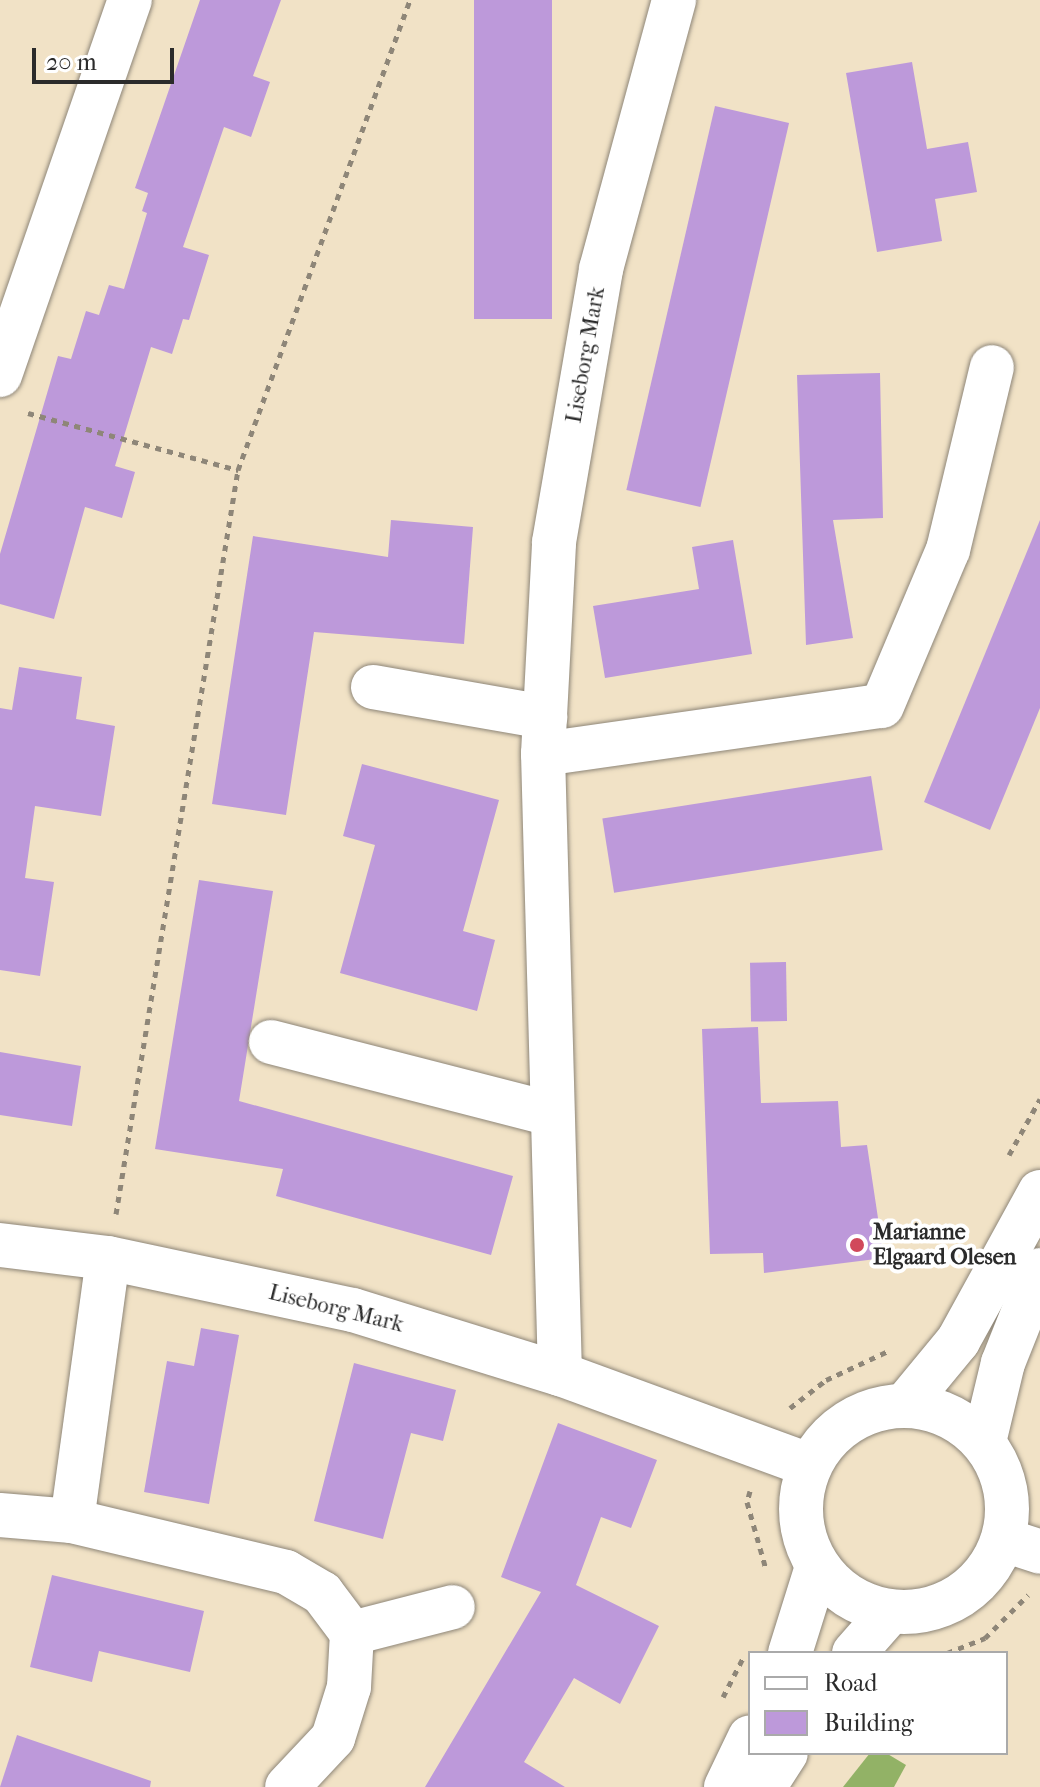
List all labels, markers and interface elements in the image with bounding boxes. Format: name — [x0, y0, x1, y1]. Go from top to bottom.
scale bar — [36, 32, 178, 82]
text: 20 m — [46, 48, 97, 76]
street label: Liseborg Mark — [561, 285, 611, 425]
place label: Marianne Elgaard Olesen — [873, 1219, 1016, 1270]
marker: Marianne Elgaard Olesen — [848, 1236, 866, 1254]
street label: Liseborg Mark — [266, 1280, 406, 1338]
legend — [748, 1651, 1008, 1755]
text: Road — [824, 1669, 877, 1697]
text: Building — [824, 1709, 914, 1737]

